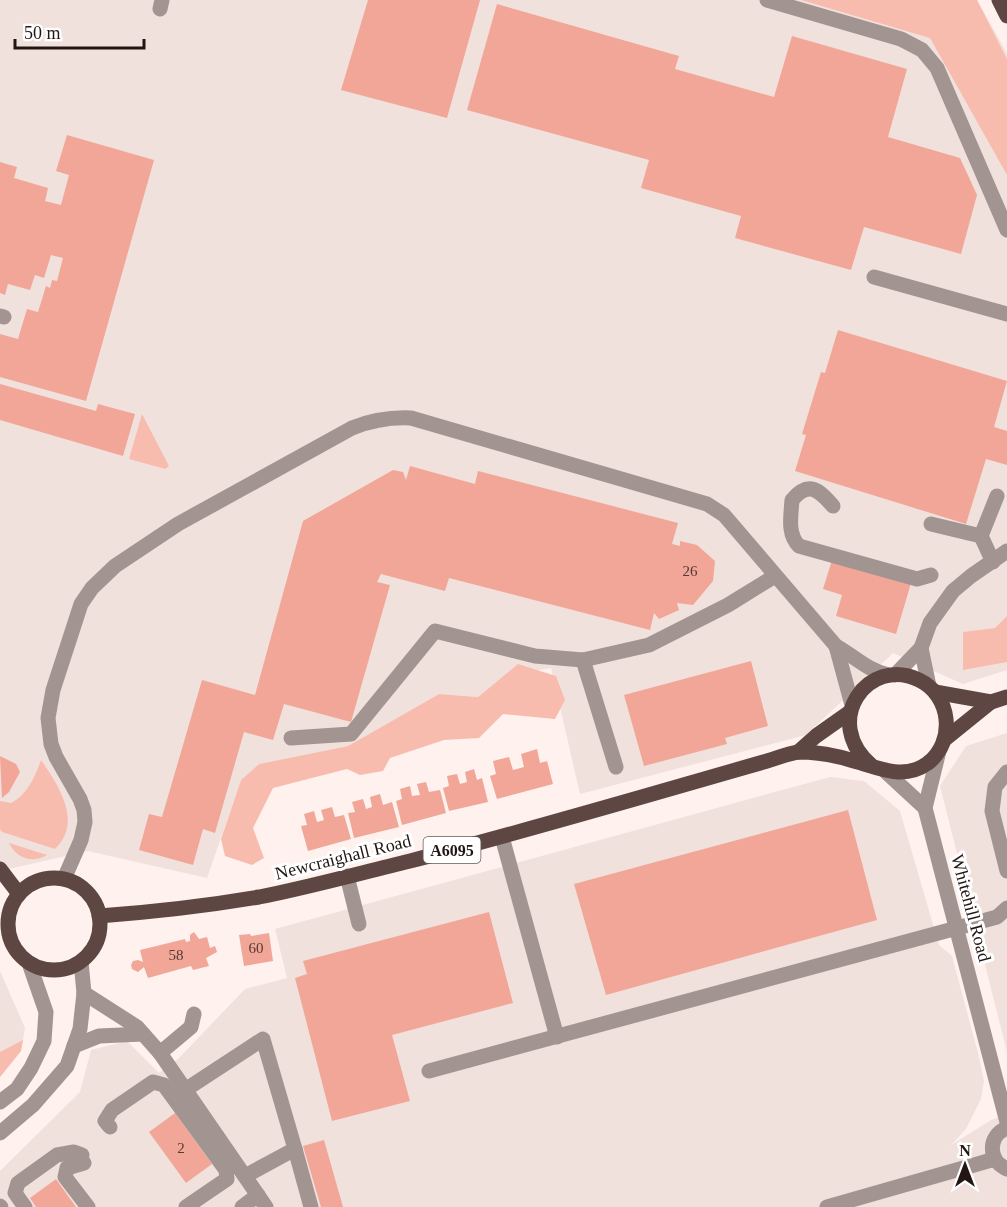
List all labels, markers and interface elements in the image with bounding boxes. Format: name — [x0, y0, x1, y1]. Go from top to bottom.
scale bar — [15, 12, 144, 50]
text: 50 m — [24, 23, 61, 43]
house number: 26 — [683, 563, 698, 579]
street label: Newcraighall Road — [273, 830, 413, 884]
road number: A6095 — [424, 837, 480, 863]
street label: Whitehill Road — [947, 852, 995, 964]
house number: 60 — [249, 940, 264, 956]
house number: 58 — [169, 947, 184, 963]
north arrow — [935, 1135, 995, 1195]
house number: 2 — [177, 1140, 185, 1156]
text: N — [959, 1142, 971, 1159]

